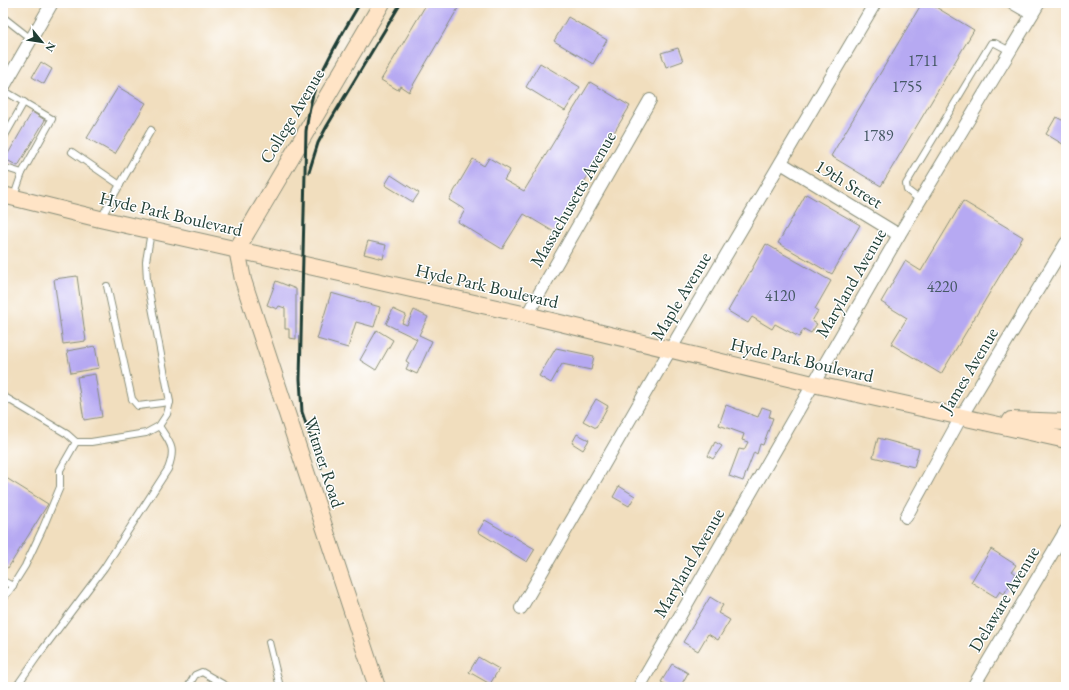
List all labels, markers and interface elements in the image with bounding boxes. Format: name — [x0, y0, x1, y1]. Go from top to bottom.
north arrow — [22, 22, 62, 62]
text: N — [42, 40, 59, 54]
house number: 1711 — [908, 50, 938, 71]
street label: College Avenue — [254, 64, 329, 168]
house number: 1755 — [892, 76, 922, 97]
house number: 1789 — [863, 125, 894, 146]
street label: Massachusetts Avenue — [524, 127, 621, 271]
street label: 19th Street — [811, 154, 888, 213]
street label: Hyde Park Boulevard — [97, 186, 246, 241]
street label: Maryland Avenue — [810, 224, 891, 341]
street label: Maple Avenue — [645, 248, 716, 344]
street label: Hyde Park Boulevard — [413, 258, 562, 313]
house number: 4220 — [927, 276, 958, 297]
house number: 4120 — [765, 285, 796, 306]
street label: James Avenue — [933, 323, 1003, 418]
street label: Hyde Park Boulevard — [728, 332, 877, 387]
street label: Witmer Road — [299, 413, 350, 511]
street label: Maryland Avenue — [648, 504, 729, 621]
street label: Delaware Avenue — [963, 542, 1044, 656]

